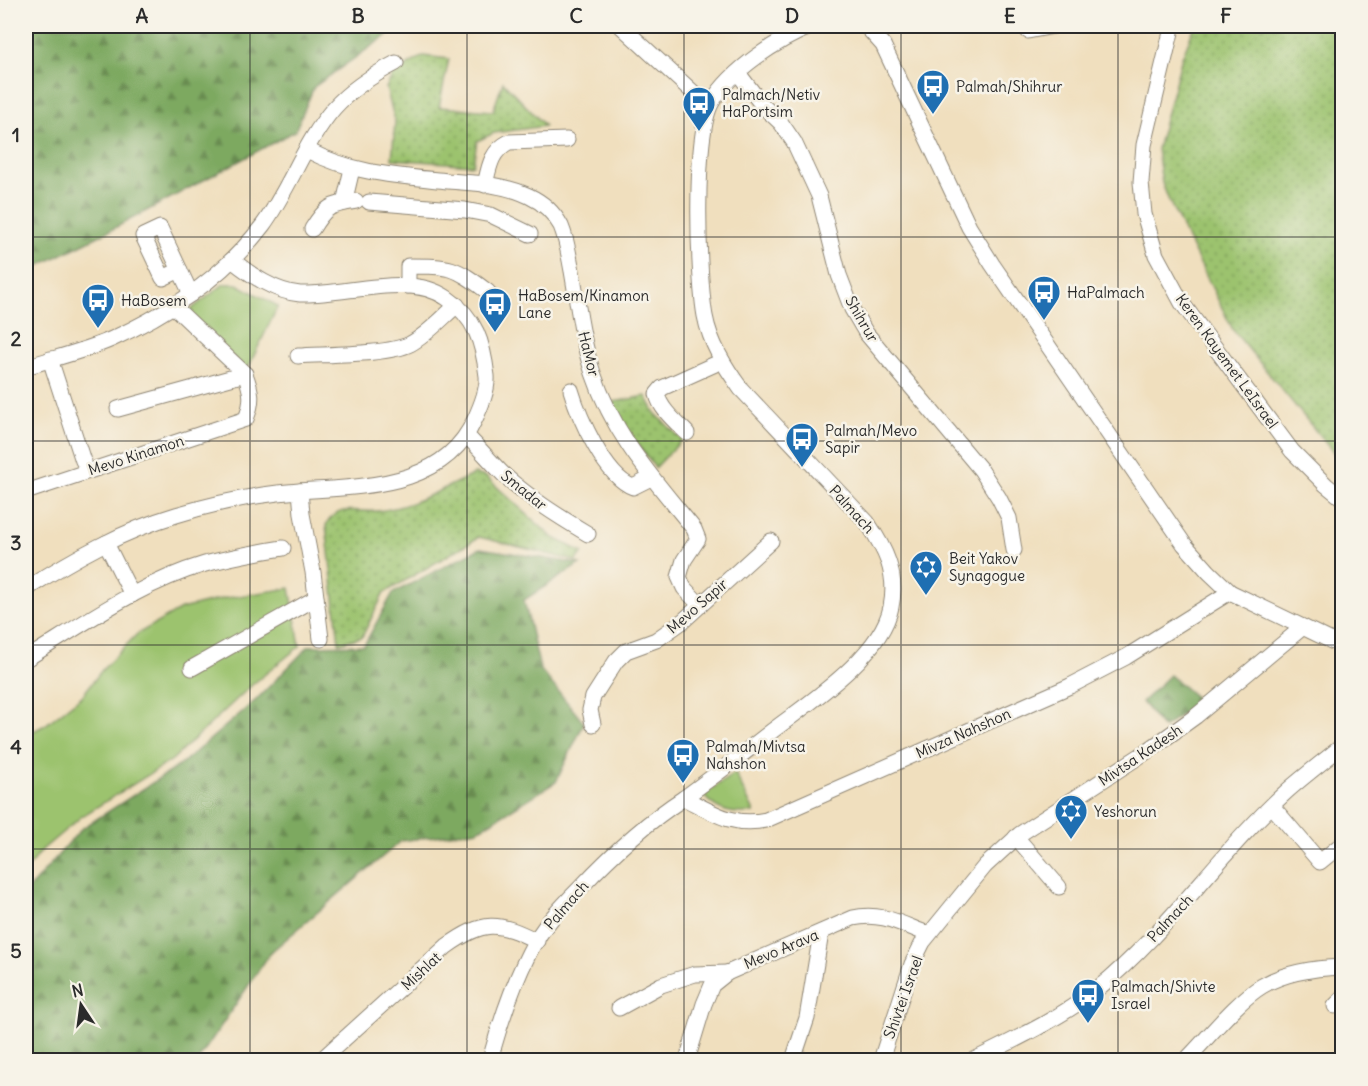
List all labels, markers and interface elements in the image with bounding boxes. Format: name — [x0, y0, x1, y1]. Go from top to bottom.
text: A — [136, 3, 149, 28]
text: B — [351, 3, 365, 28]
text: C — [569, 3, 583, 28]
text: D — [785, 3, 799, 28]
text: E — [1004, 3, 1016, 28]
text: F — [1220, 3, 1232, 28]
bus stop icon: Palmah/Shihrur — [915, 68, 951, 115]
place label: Palmah/Shihrur — [956, 77, 1062, 96]
bus stop icon: Palmach/Netiv HaPortsim — [681, 85, 717, 132]
place label: Palmach/Netiv HaPortsim — [722, 85, 820, 121]
text: 1 — [12, 122, 20, 147]
bus stop icon: HaPalmach — [1026, 274, 1062, 321]
bus stop icon: HaBosem — [80, 282, 116, 329]
place label: HaPalmach — [1067, 283, 1145, 302]
bus stop icon: HaBosem/Kinamon Lane — [477, 286, 513, 333]
place label: HaBosem/Kinamon Lane — [518, 286, 650, 322]
street label: Keren Kayemet LeIsrael — [1172, 290, 1282, 432]
place label: HaBosem — [121, 291, 187, 310]
street label: Shihrur — [841, 293, 883, 345]
text: 2 — [11, 326, 22, 351]
street label: HaMor — [574, 329, 604, 379]
bus stop icon: Palmah/Mevo Sapir — [784, 421, 820, 468]
place label: Palmah/Mevo Sapir — [825, 421, 917, 457]
street label: Mevo Kinamon — [86, 430, 187, 479]
street label: Smadar — [497, 466, 551, 514]
street label: Palmach — [825, 481, 879, 537]
text: 3 — [10, 530, 22, 555]
synagogue icon: Beit Yakov Synagogue — [908, 549, 944, 596]
place label: Beit Yakov Synagogue — [949, 549, 1025, 585]
street label: Mevo Sapir — [663, 574, 731, 638]
street label: Mivza Nahshon — [913, 703, 1014, 762]
street label: Mivtsa Kadesh — [1095, 720, 1186, 790]
text: 4 — [10, 734, 22, 759]
bus stop icon: Palmah/Mivtsa Nahshon — [665, 737, 701, 784]
place label: Palmah/Mivtsa Nahshon — [706, 737, 806, 773]
synagogue icon: Yeshorun — [1053, 793, 1089, 840]
place label: Yeshorun — [1094, 802, 1157, 821]
street label: Palmach — [540, 876, 593, 933]
street label: Palmach — [1143, 890, 1197, 946]
street label: Mevo Arava — [741, 925, 822, 973]
text: 5 — [10, 938, 22, 963]
street label: Mishlat — [397, 948, 445, 994]
street label: Shivtei Israel — [879, 953, 927, 1041]
north arrow — [51, 975, 111, 1035]
bus stop icon: Palmach/Shivte Israel — [1070, 977, 1106, 1024]
place label: Palmach/Shivte Israel — [1111, 977, 1216, 1013]
text: N — [70, 979, 85, 1001]

